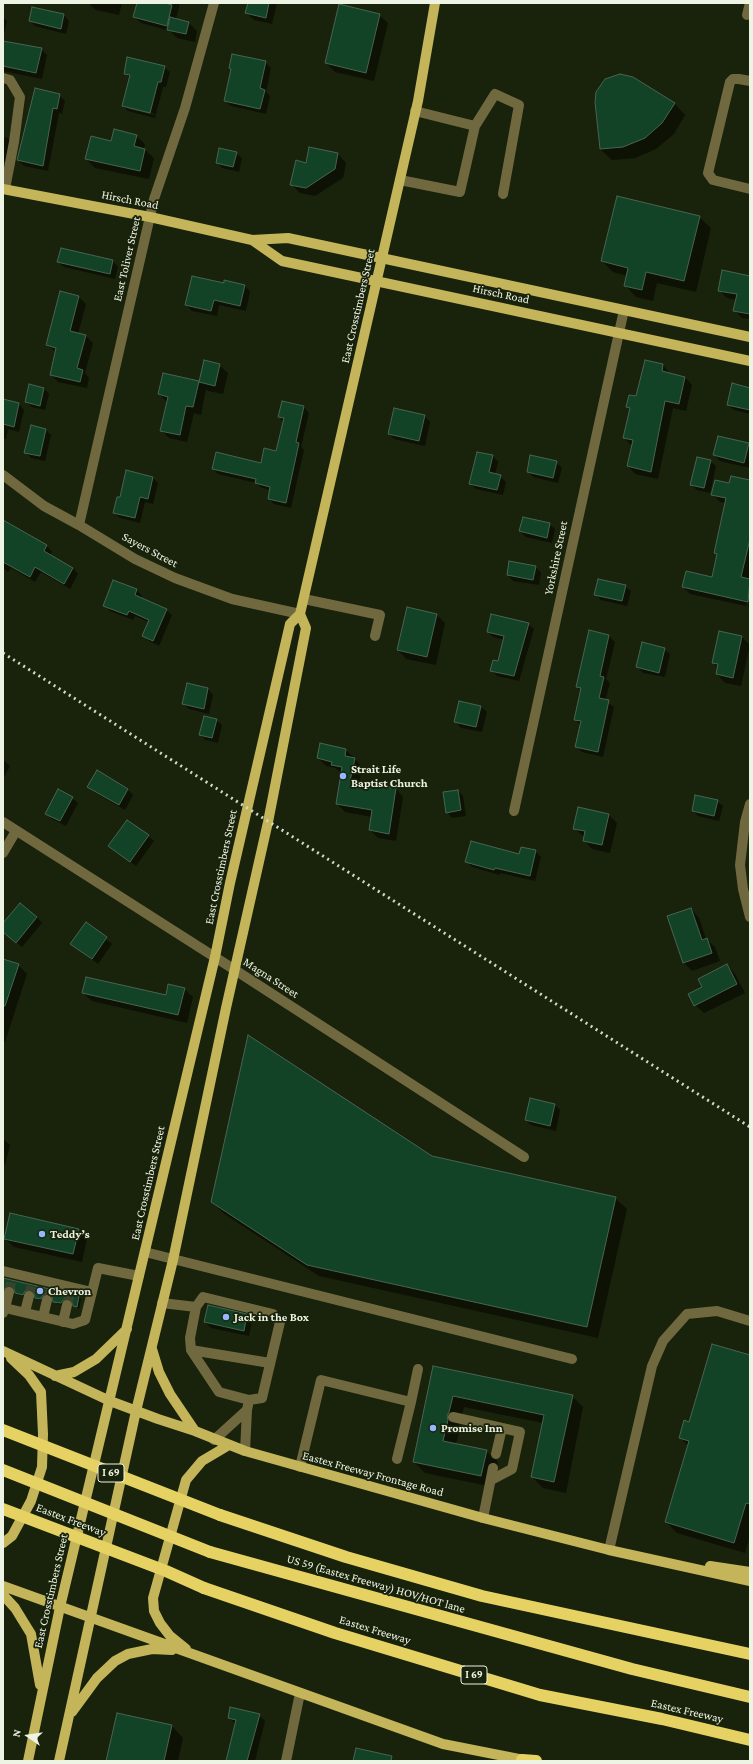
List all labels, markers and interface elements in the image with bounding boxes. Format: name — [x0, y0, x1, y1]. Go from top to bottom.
street label: Hirsch Road — [100, 187, 160, 213]
street label: East Toliver Street — [110, 215, 144, 303]
street label: East Crosstimbers Street — [338, 247, 378, 365]
street label: Hirsch Road — [471, 281, 531, 307]
street label: Yorkshire Street — [541, 520, 571, 596]
street label: Sayers Street — [120, 529, 180, 571]
place label: Strait Life Baptist Church — [351, 762, 428, 790]
marker: Strait Life Baptist Church — [338, 771, 348, 781]
street label: East Crosstimbers Street — [202, 808, 240, 926]
street label: Magna Street — [240, 955, 302, 1001]
street label: East Crosstimbers Street — [128, 1124, 168, 1242]
place label: Teddy’s — [50, 1227, 90, 1241]
marker: Teddy’s — [37, 1229, 47, 1239]
place label: Chevron — [48, 1284, 91, 1298]
marker: Chevron — [35, 1286, 45, 1296]
place label: Jack in the Box — [234, 1310, 309, 1324]
marker: Jack in the Box — [221, 1312, 231, 1322]
place label: Promise Inn — [441, 1421, 503, 1435]
marker: Promise Inn — [428, 1423, 438, 1433]
street label: Eastex Freeway Frontage Road — [301, 1448, 445, 1500]
road number: I 69 — [98, 1464, 124, 1482]
street label: Eastex Freeway — [34, 1500, 108, 1540]
street label: East Crosstimbers Street — [31, 1532, 71, 1650]
street label: US 59 (Eastex Freeway) HOV/HOT lane — [285, 1552, 467, 1616]
street label: Eastex Freeway — [338, 1612, 412, 1648]
road number: I 69 — [461, 1666, 487, 1684]
street label: Eastex Freeway — [649, 1696, 725, 1726]
north arrow — [8, 1716, 48, 1756]
text: N — [10, 1728, 23, 1738]

